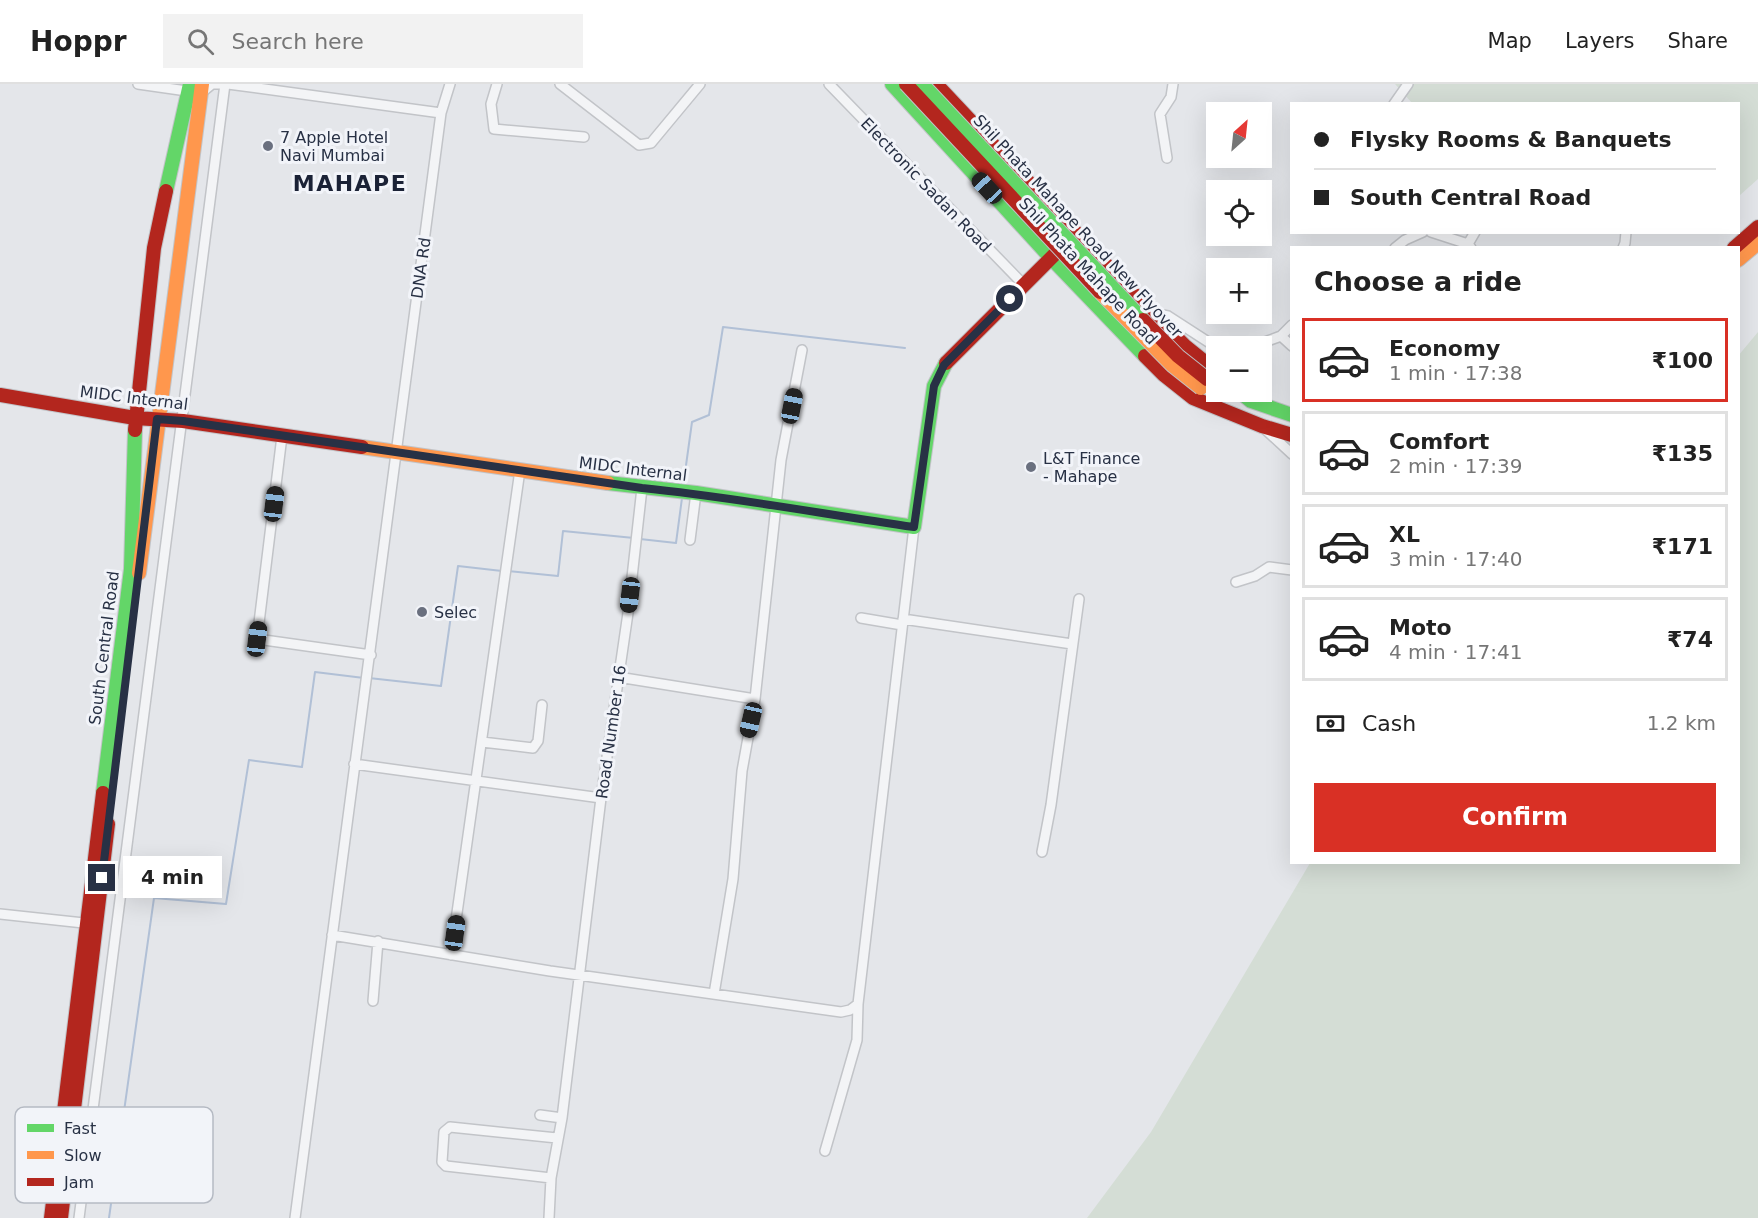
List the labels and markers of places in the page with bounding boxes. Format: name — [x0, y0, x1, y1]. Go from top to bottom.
place label: 7 Apple Hotel Navi Mumbai — [280, 128, 388, 165]
marker: 7 Apple Hotel Navi Mumbai — [261, 139, 275, 153]
place label: L&T Finance - Mahape — [1043, 449, 1140, 486]
marker: L&T Finance - Mahape — [1024, 460, 1038, 474]
place label: Selec — [434, 603, 477, 622]
marker: Selec — [415, 605, 429, 619]

